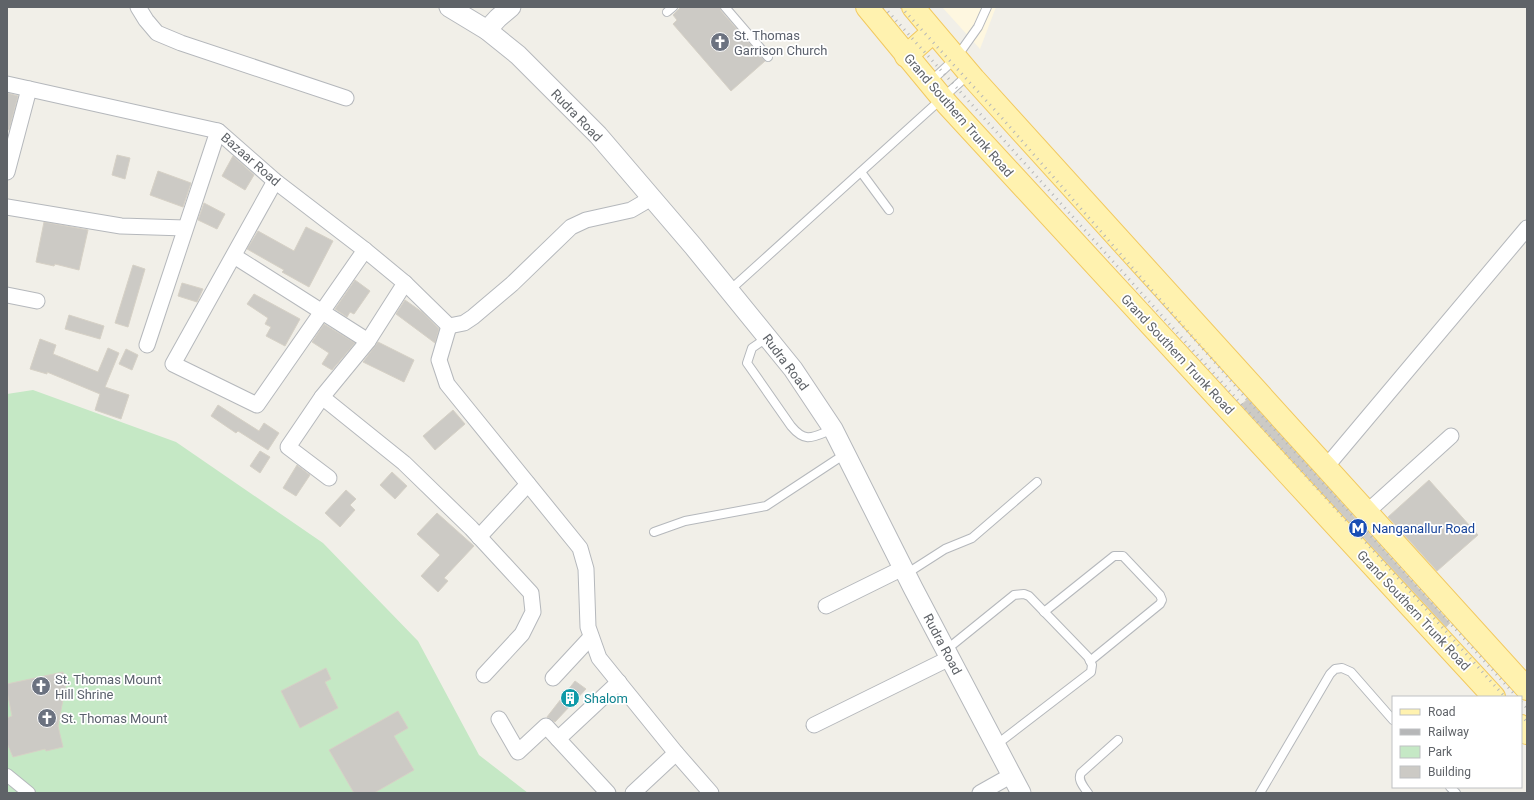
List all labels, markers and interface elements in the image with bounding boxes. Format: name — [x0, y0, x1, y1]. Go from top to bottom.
place label: St. Thomas Garrison Church — [734, 28, 827, 58]
church icon: St. Thomas Garrison Church — [709, 31, 731, 53]
street label: Grand Southern Trunk Road — [901, 51, 1016, 180]
street label: Rudra Road — [548, 86, 605, 145]
street label: Bazaar Road — [218, 130, 283, 189]
street label: Grand Southern Trunk Road — [1118, 291, 1237, 417]
street label: Rudra Road — [760, 331, 812, 393]
metro station icon: Nanganallur Road — [1347, 517, 1369, 539]
place label: Nanganallur Road — [1372, 521, 1475, 536]
street label: Grand Southern Trunk Road — [1354, 547, 1473, 673]
street label: Rudra Road — [920, 611, 965, 677]
place label: St. Thomas Mount Hill Shrine — [55, 672, 161, 702]
church icon: St. Thomas Mount Hill Shrine — [30, 675, 52, 697]
building icon: Shalom — [559, 687, 581, 709]
place label: Shalom — [584, 691, 628, 706]
legend — [1392, 696, 1522, 788]
text: Road — [1428, 705, 1456, 719]
church icon: St. Thomas Mount — [36, 707, 58, 729]
place label: St. Thomas Mount — [61, 711, 167, 726]
text: Railway — [1428, 725, 1469, 739]
text: Park — [1428, 745, 1453, 759]
text: Building — [1428, 765, 1471, 779]

